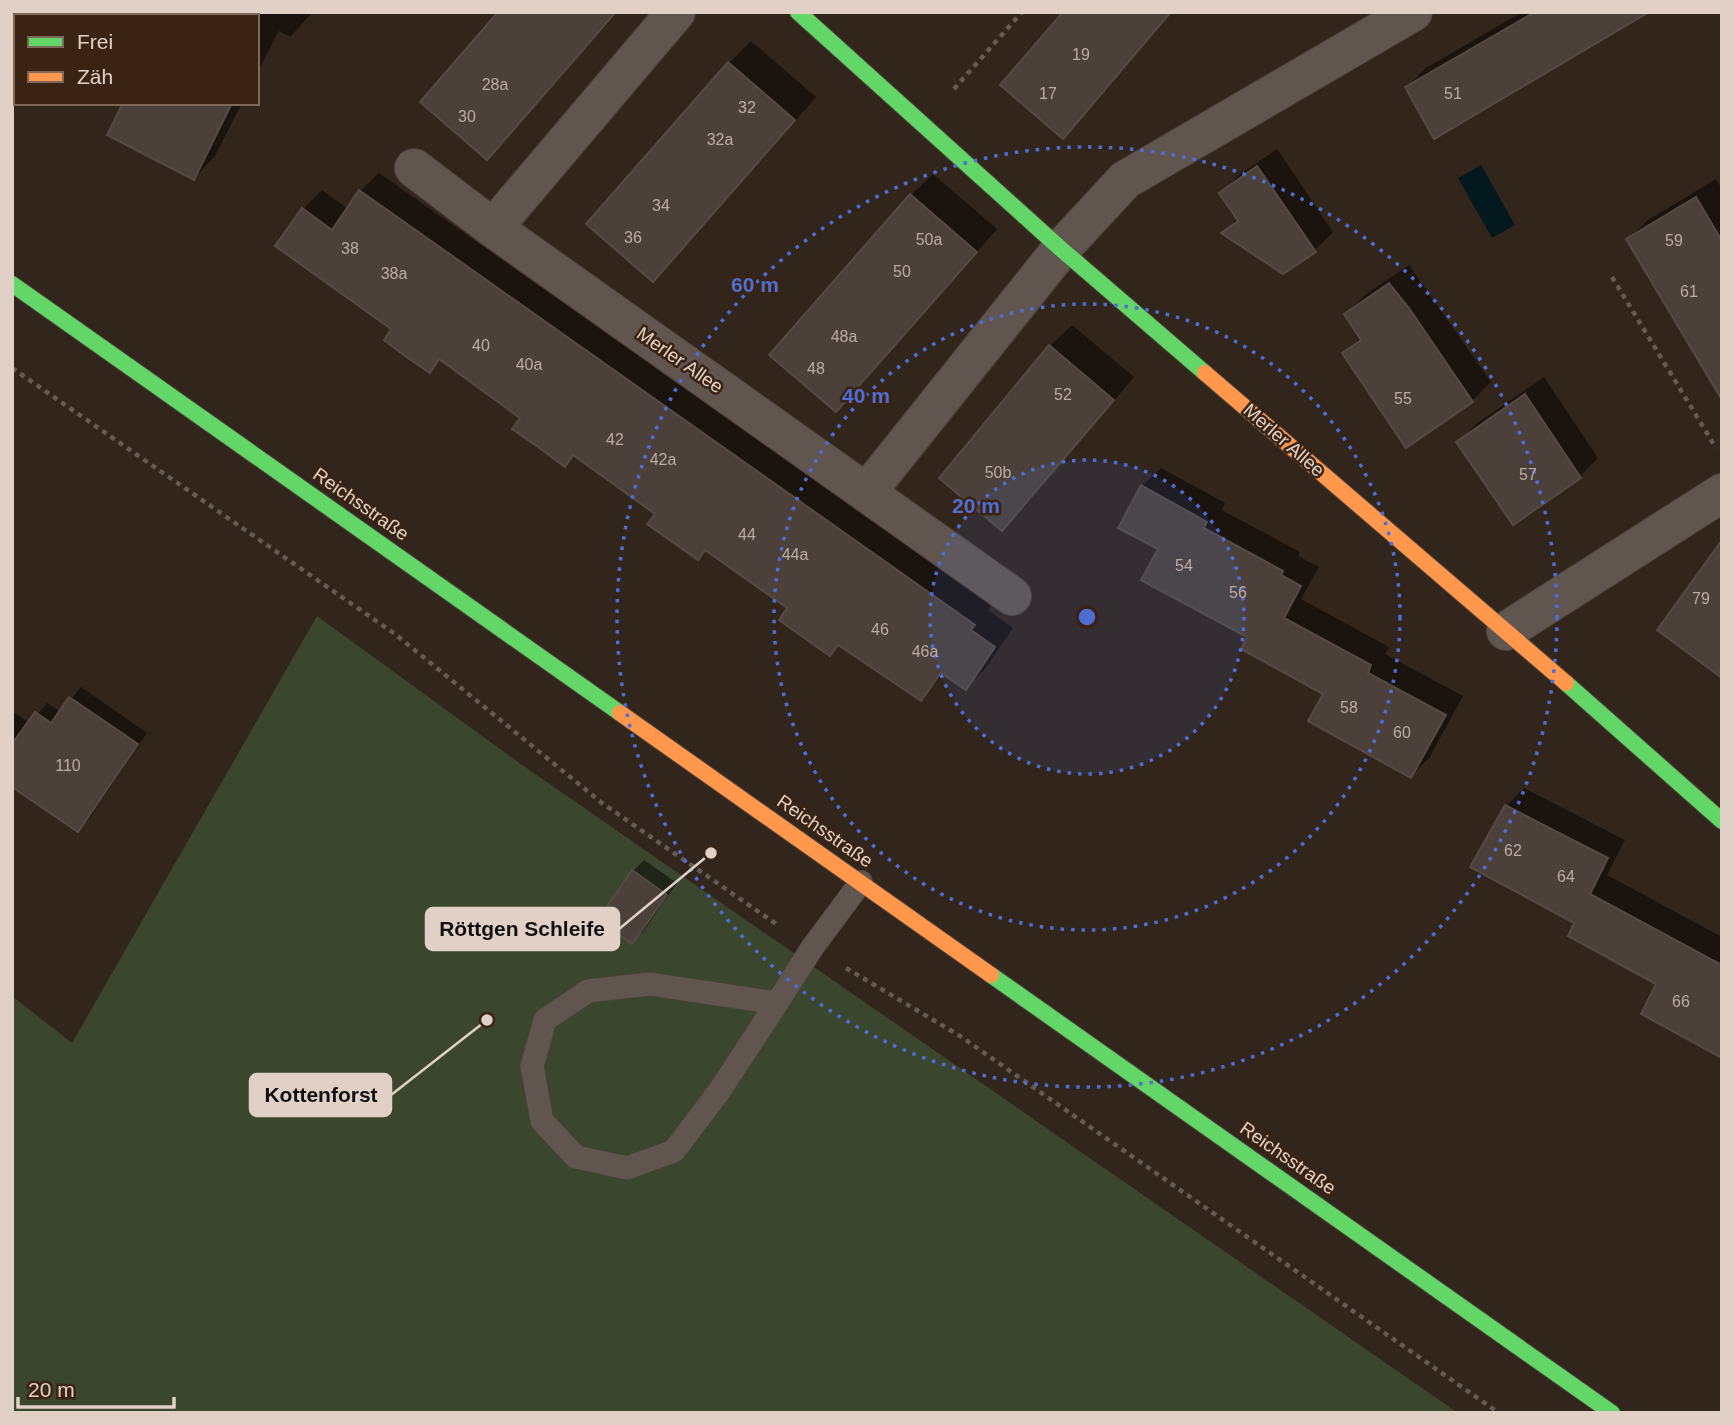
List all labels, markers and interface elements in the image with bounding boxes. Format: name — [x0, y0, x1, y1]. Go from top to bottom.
legend — [14, 14, 259, 105]
text: Frei — [77, 30, 113, 53]
house number: 19 — [1072, 46, 1090, 63]
text: Zäh — [77, 65, 113, 88]
house number: 28a — [482, 76, 508, 93]
house number: 17 — [1039, 85, 1057, 102]
house number: 51 — [1444, 85, 1462, 102]
house number: 32 — [738, 99, 756, 116]
house number: 30 — [458, 108, 476, 125]
house number: 32a — [707, 131, 733, 148]
house number: 34 — [652, 197, 670, 214]
house number: 36 — [624, 229, 642, 246]
house number: 50a — [916, 231, 942, 248]
house number: 59 — [1665, 232, 1683, 249]
house number: 38 — [341, 240, 359, 257]
house number: 50 — [893, 263, 911, 280]
house number: 38a — [381, 265, 407, 282]
text: 60 m — [731, 273, 779, 296]
house number: 61 — [1680, 283, 1698, 300]
street label: Merler Allee — [633, 323, 727, 397]
house number: 48a — [831, 328, 857, 345]
house number: 40 — [472, 337, 490, 354]
house number: 40a — [516, 356, 542, 373]
house number: 48 — [807, 360, 825, 377]
text: 40 m — [842, 384, 890, 407]
house number: 52 — [1054, 386, 1072, 403]
house number: 55 — [1394, 390, 1412, 407]
street label: Merler Allee — [1239, 399, 1329, 481]
house number: 42 — [606, 431, 624, 448]
house number: 42a — [650, 451, 676, 468]
street label: Reichsstraße — [309, 463, 413, 545]
house number: 50b — [985, 464, 1011, 481]
house number: 57 — [1519, 466, 1537, 483]
text: 20 m — [952, 494, 1000, 517]
house number: 44 — [738, 526, 756, 543]
house number: 44a — [782, 546, 808, 563]
house number: 54 — [1175, 557, 1193, 574]
house number: 56 — [1229, 584, 1247, 601]
house number: 79 — [1692, 590, 1710, 607]
centre of rings — [1075, 605, 1099, 629]
house number: 46 — [871, 621, 889, 638]
house number: 46a — [912, 643, 938, 660]
house number: 58 — [1340, 699, 1358, 716]
house number: 60 — [1393, 724, 1411, 741]
house number: 110 — [55, 757, 81, 774]
street label: Reichsstraße — [773, 790, 877, 872]
house number: 62 — [1504, 842, 1522, 859]
house number: 64 — [1557, 868, 1575, 885]
callout: Röttgen Schleife — [426, 908, 619, 950]
text: Röttgen Schleife — [439, 917, 605, 940]
house number: 66 — [1672, 993, 1690, 1010]
callout: Kottenforst — [250, 1074, 391, 1116]
text: Kottenforst — [264, 1083, 378, 1106]
street label: Reichsstraße — [1236, 1117, 1340, 1199]
scale bar — [18, 1366, 173, 1410]
text: 20 m — [28, 1378, 75, 1401]

